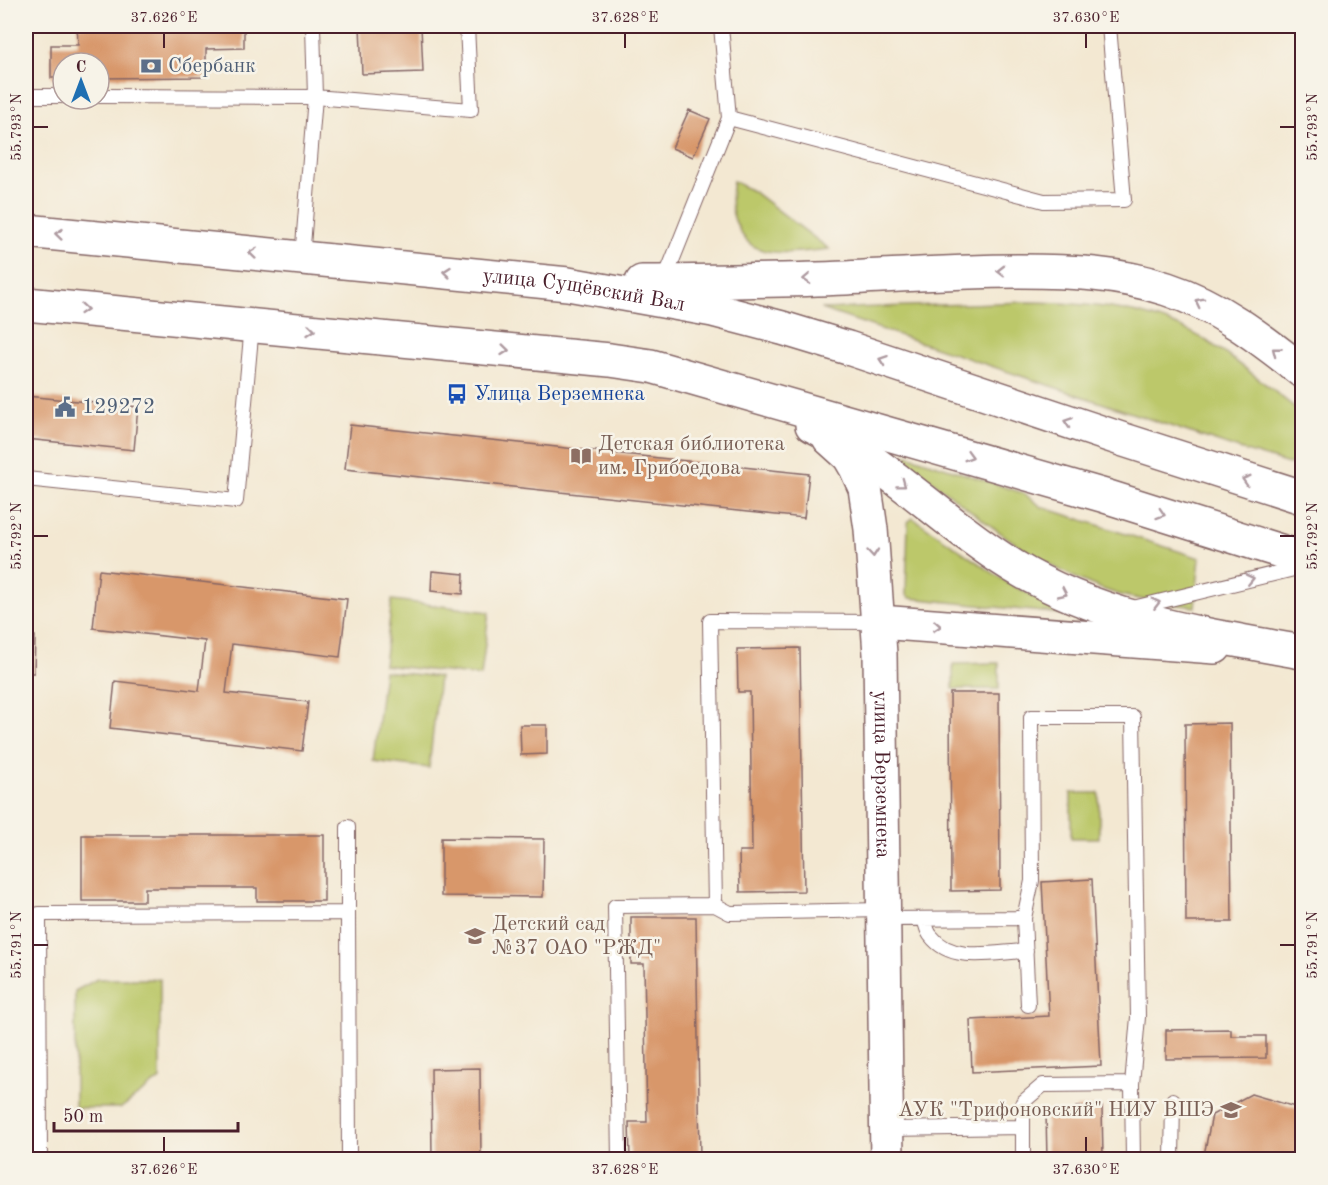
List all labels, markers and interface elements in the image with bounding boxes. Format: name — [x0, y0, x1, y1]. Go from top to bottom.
text: 37.626°E — [131, 11, 197, 26]
text: 37.628°E — [592, 11, 658, 26]
text: 37.630°E — [1053, 11, 1119, 26]
north arrow — [51, 51, 111, 111]
bank icon: Сбербанк — [139, 54, 163, 78]
place label: Сбербанк — [168, 56, 256, 77]
text: С — [76, 60, 86, 76]
text: 55.793°N — [10, 93, 25, 161]
text: 55.793°N — [1306, 93, 1321, 161]
one-way arrow — [54, 228, 63, 241]
one-way arrow — [248, 247, 257, 260]
street label: улица Сущёвский Вал — [482, 265, 687, 315]
one-way arrow — [997, 265, 1006, 277]
one-way arrow — [442, 266, 451, 279]
one-way arrow — [802, 272, 811, 285]
one-way arrow — [1195, 298, 1205, 309]
one-way arrow — [79, 302, 88, 315]
one-way arrow — [306, 324, 315, 336]
one-way arrow — [500, 343, 509, 356]
one-way arrow — [1272, 347, 1283, 358]
one-way arrow — [878, 354, 889, 367]
bus stop icon: Улица Верземнека — [445, 382, 469, 406]
place label: Улица Верземнека — [474, 384, 645, 405]
public building icon: 129272 — [53, 395, 77, 419]
place label: 129272 — [82, 397, 155, 418]
one-way arrow — [1063, 416, 1074, 429]
place label: Детская библиотека им. Грибоедова — [598, 434, 785, 479]
library icon: Детская библиотека им. Грибоедова — [569, 444, 593, 468]
one-way arrow — [963, 449, 974, 461]
one-way arrow — [1242, 475, 1252, 487]
one-way arrow — [895, 477, 906, 488]
text: 55.792°N — [10, 502, 25, 570]
text: 55.792°N — [1306, 502, 1321, 570]
one-way arrow — [1155, 507, 1166, 519]
one-way arrow — [867, 549, 880, 558]
one-way arrow — [1244, 574, 1254, 587]
one-way arrow — [1056, 585, 1067, 597]
one-way arrow — [1150, 597, 1160, 610]
one-way arrow — [933, 620, 942, 633]
street label: улица Верземнека — [870, 690, 893, 859]
text: 55.791°N — [10, 911, 25, 979]
text: 55.791°N — [1306, 911, 1321, 979]
place label: Детский сад №37 ОАО "РЖД" — [492, 914, 661, 959]
school or university icon: Детский сад №37 ОАО "РЖД" — [463, 924, 487, 948]
scale bar — [54, 1095, 238, 1133]
school or university icon: АУК "Трифоновский" НИУ ВШЭ — [1219, 1098, 1243, 1122]
place label: АУК "Трифоновский" НИУ ВШЭ — [898, 1100, 1214, 1121]
text: 50 m — [63, 1108, 103, 1126]
text: 37.626°E — [131, 1163, 197, 1178]
text: 37.628°E — [592, 1163, 658, 1178]
text: 37.630°E — [1053, 1163, 1119, 1178]

